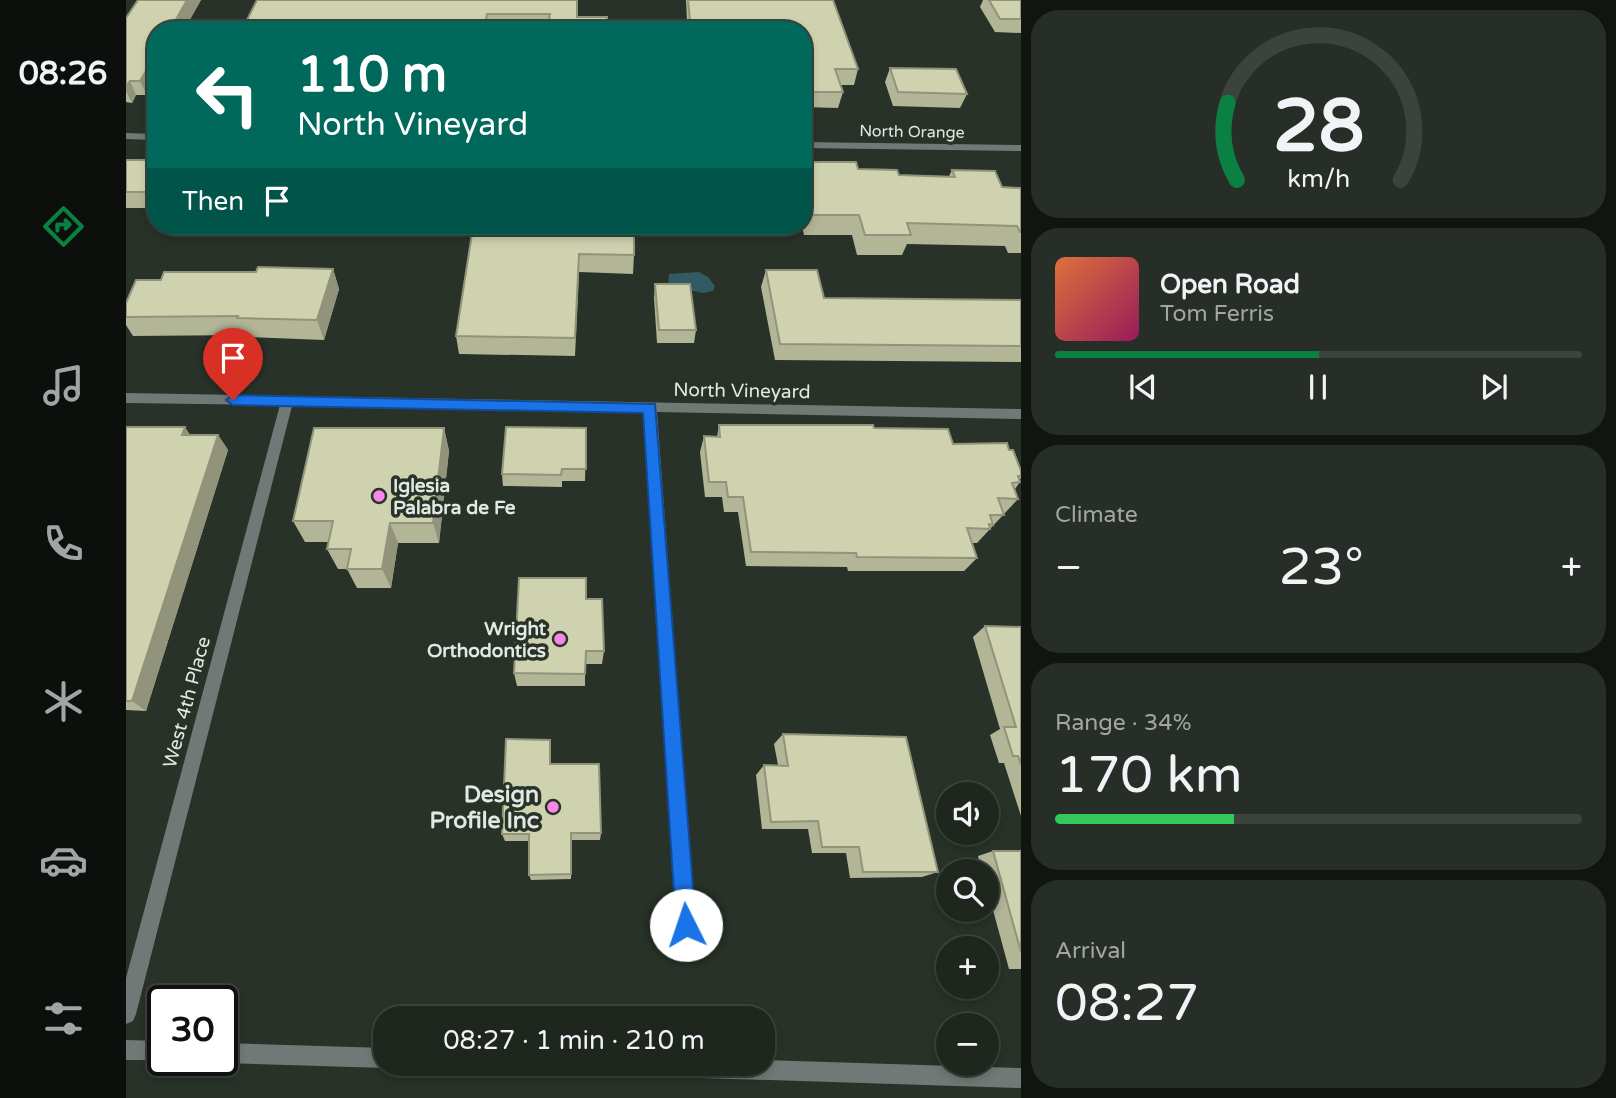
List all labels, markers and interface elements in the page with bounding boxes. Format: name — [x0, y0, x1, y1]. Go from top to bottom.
text: 110 m — [297, 46, 447, 105]
icon: left — [182, 49, 273, 140]
text: 08:26 — [19, 55, 107, 93]
text: 28 — [1273, 83, 1364, 171]
text: North Vineyard — [297, 106, 528, 144]
street label: North Orange — [859, 121, 965, 143]
text: km/h — [1287, 164, 1350, 194]
icon: arrive — [258, 182, 296, 220]
text: Then — [182, 186, 244, 217]
icon: directions — [39, 202, 88, 251]
text: Open Road — [1160, 269, 1300, 300]
text: Tom Ferris — [1160, 300, 1274, 328]
pin — [203, 328, 263, 400]
icon: arrive — [214, 339, 252, 377]
icon: music — [39, 361, 88, 410]
icon: previous — [1124, 368, 1162, 406]
icon: pause — [1299, 368, 1337, 406]
icon: next — [1475, 368, 1513, 406]
street label: North Vineyard — [673, 379, 811, 403]
place label: Iglesia Palabra de Fe — [393, 475, 516, 519]
marker: Iglesia Palabra de Fe — [371, 488, 387, 504]
text: Climate — [1055, 501, 1138, 529]
icon: phone — [39, 519, 88, 568]
text: 23° — [1279, 536, 1364, 599]
text: − — [1055, 545, 1082, 591]
text: + — [1561, 545, 1582, 591]
place label: Wright Orthodontics — [427, 618, 547, 662]
marker: Wright Orthodontics — [552, 631, 568, 647]
street label: West 4th Place — [159, 634, 215, 770]
icon: climate — [39, 677, 88, 726]
text: Range · 34% — [1055, 709, 1191, 737]
text: 170 km — [1055, 744, 1243, 807]
place label: Design Profile Inc — [429, 781, 539, 835]
map controls — [936, 782, 999, 1076]
button: sound — [936, 782, 999, 845]
marker: Design Profile Inc — [545, 799, 561, 815]
icon: car — [39, 836, 88, 885]
button: search — [936, 859, 999, 922]
position arrow — [649, 888, 723, 962]
button: + — [936, 936, 999, 999]
text: Arrival — [1055, 937, 1126, 965]
text: 08:27 — [1055, 972, 1199, 1035]
speed limit sign: 30 — [147, 985, 238, 1076]
icon: filters — [39, 994, 88, 1043]
button: − — [936, 1013, 999, 1076]
text: 08:27 · 1 min · 210 m — [443, 1025, 705, 1056]

